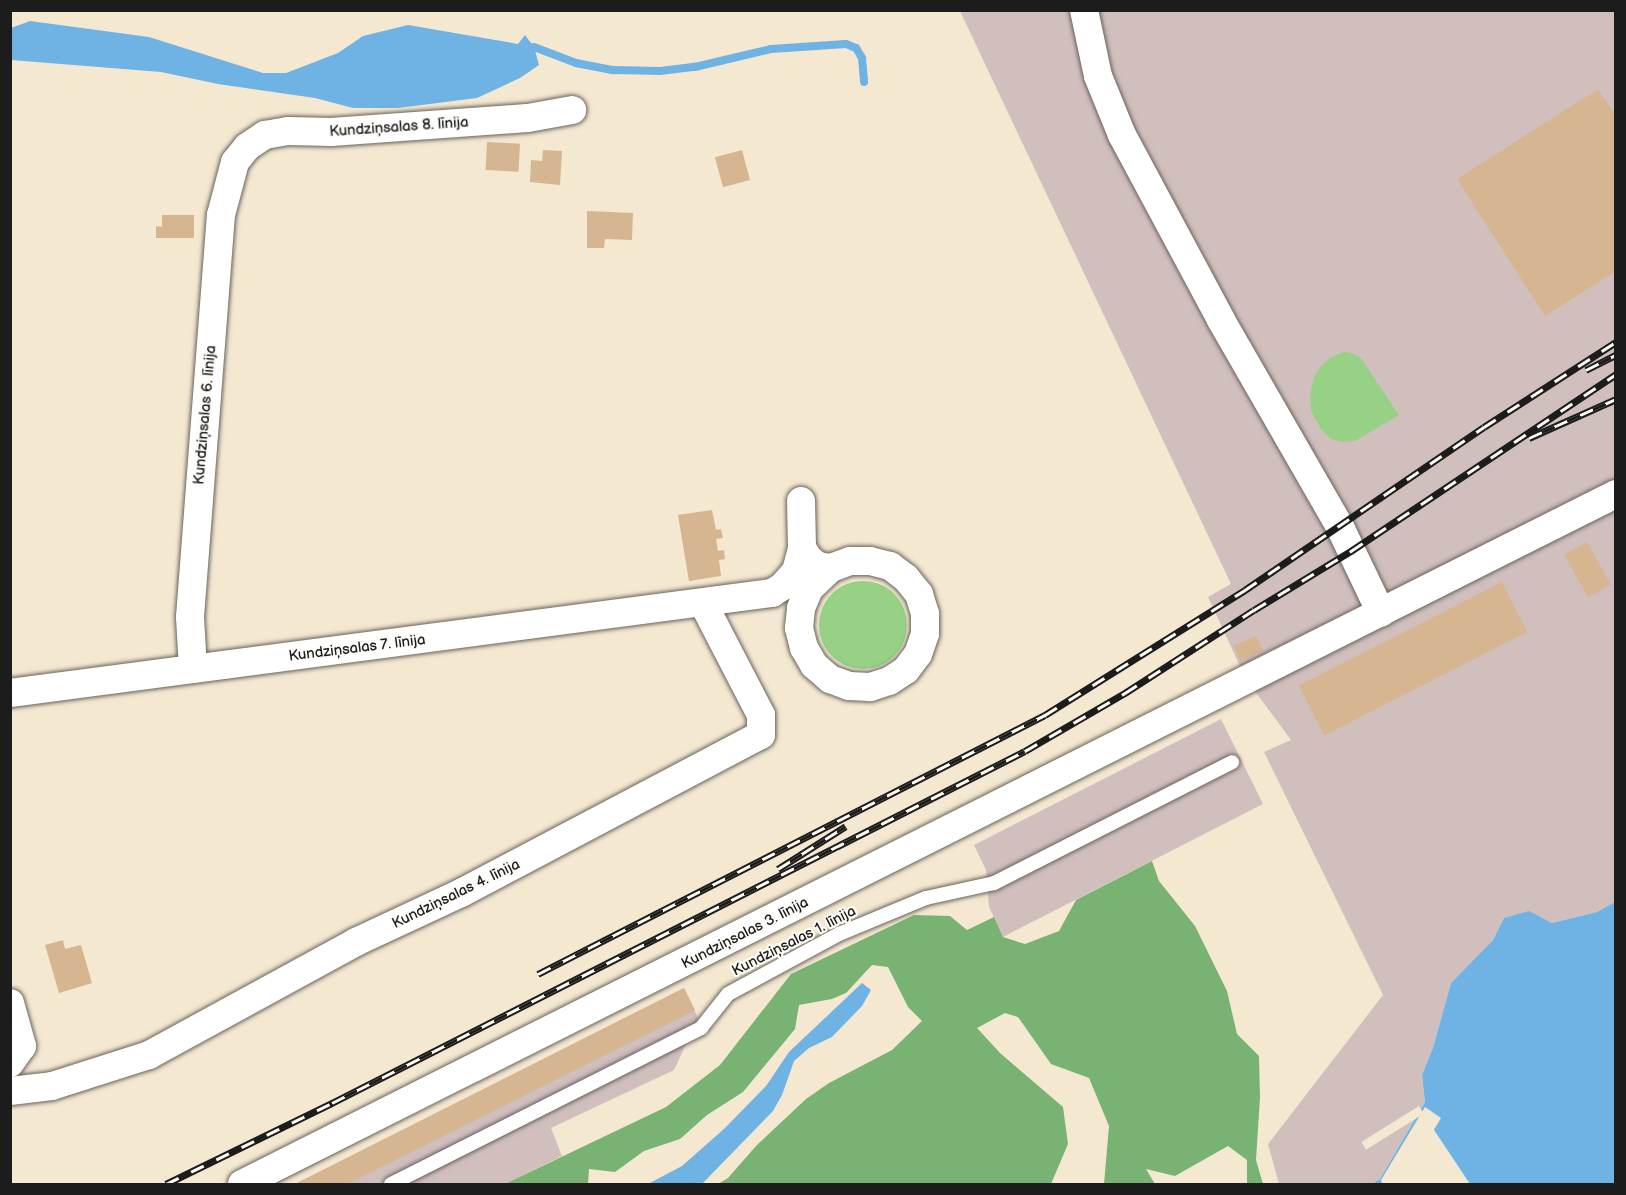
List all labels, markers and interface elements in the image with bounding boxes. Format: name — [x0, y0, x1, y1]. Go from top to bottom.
street label: Kundziņsalas 8. līnija — [329, 113, 469, 141]
street label: Kundziņsalas 6. līnija — [190, 344, 220, 486]
street label: Kundziņsalas 7. līnija — [287, 631, 427, 665]
street label: Kundziņsalas 4. līnija — [389, 855, 523, 933]
street label: Kundziņsalas 3. līnija — [679, 893, 811, 973]
street label: Kundziņsalas 1. līnija — [729, 902, 859, 980]

